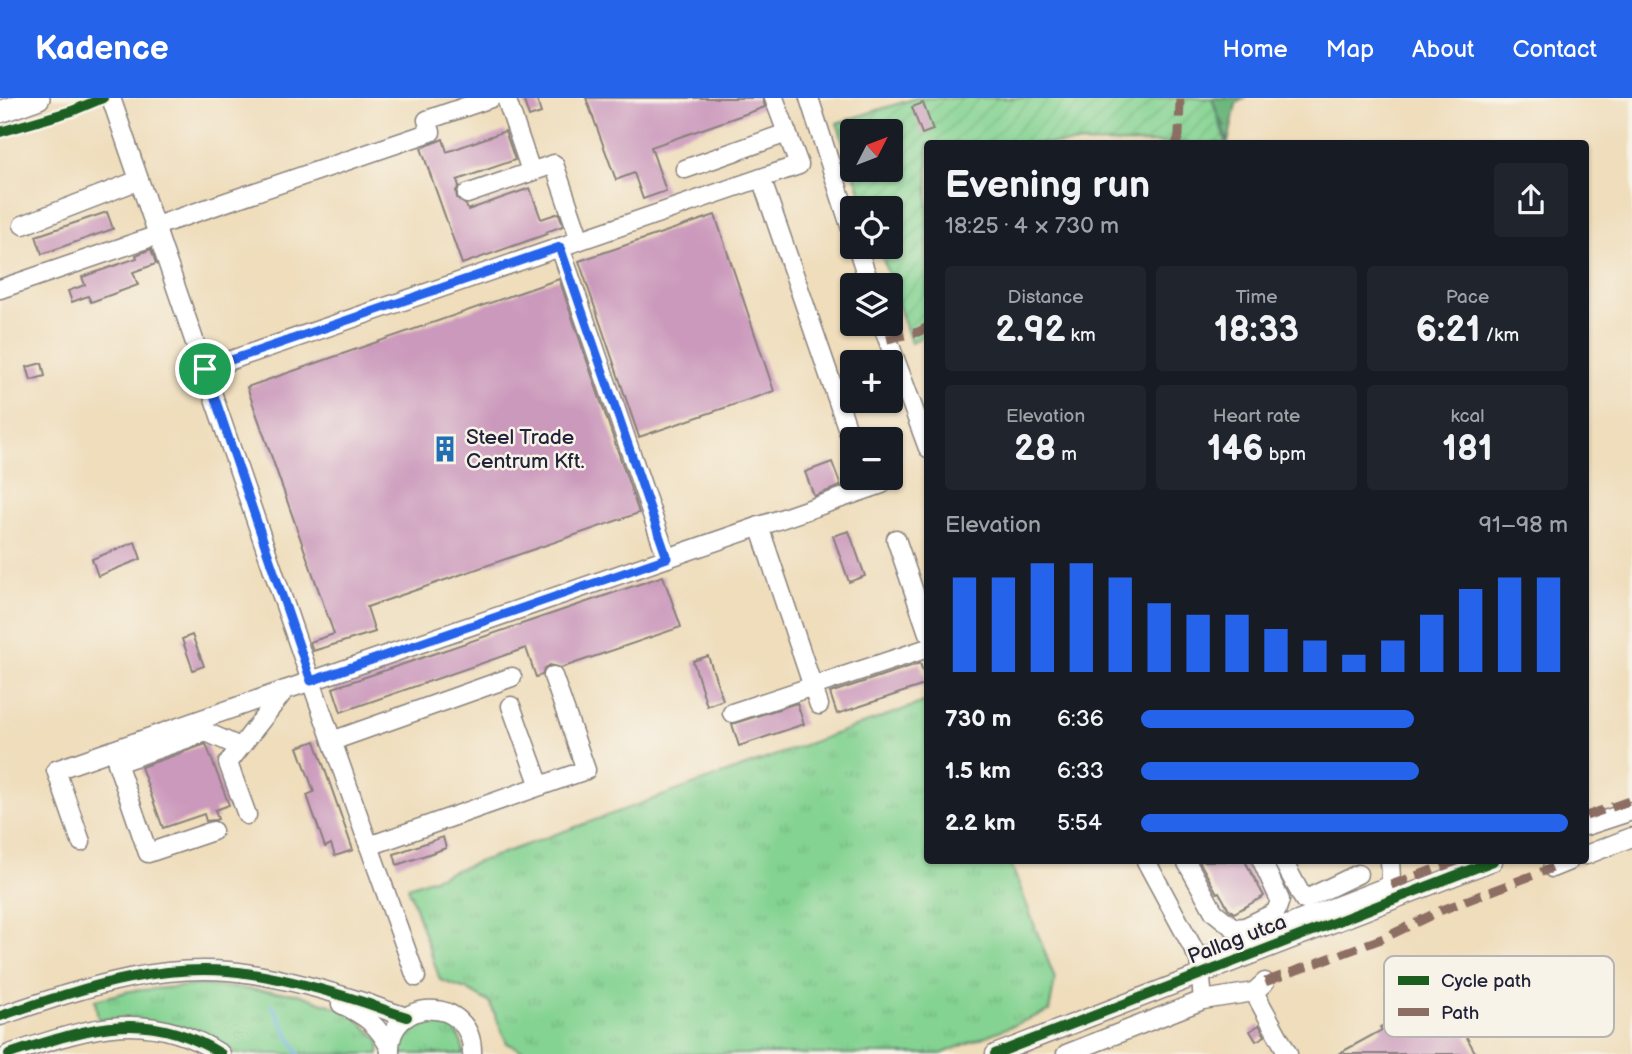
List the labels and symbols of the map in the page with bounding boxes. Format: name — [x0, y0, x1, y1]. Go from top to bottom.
north arrow — [840, 119, 903, 182]
pin — [175, 339, 235, 399]
place label: Steel Trade Centrum Kft. — [466, 425, 585, 474]
building icon: Steel Trade Centrum Kft. — [430, 434, 460, 464]
street label: Pallag utca — [1184, 909, 1290, 970]
legend — [1384, 956, 1614, 1037]
text: Cycle path — [1441, 970, 1531, 993]
text: Path — [1441, 1002, 1479, 1025]

